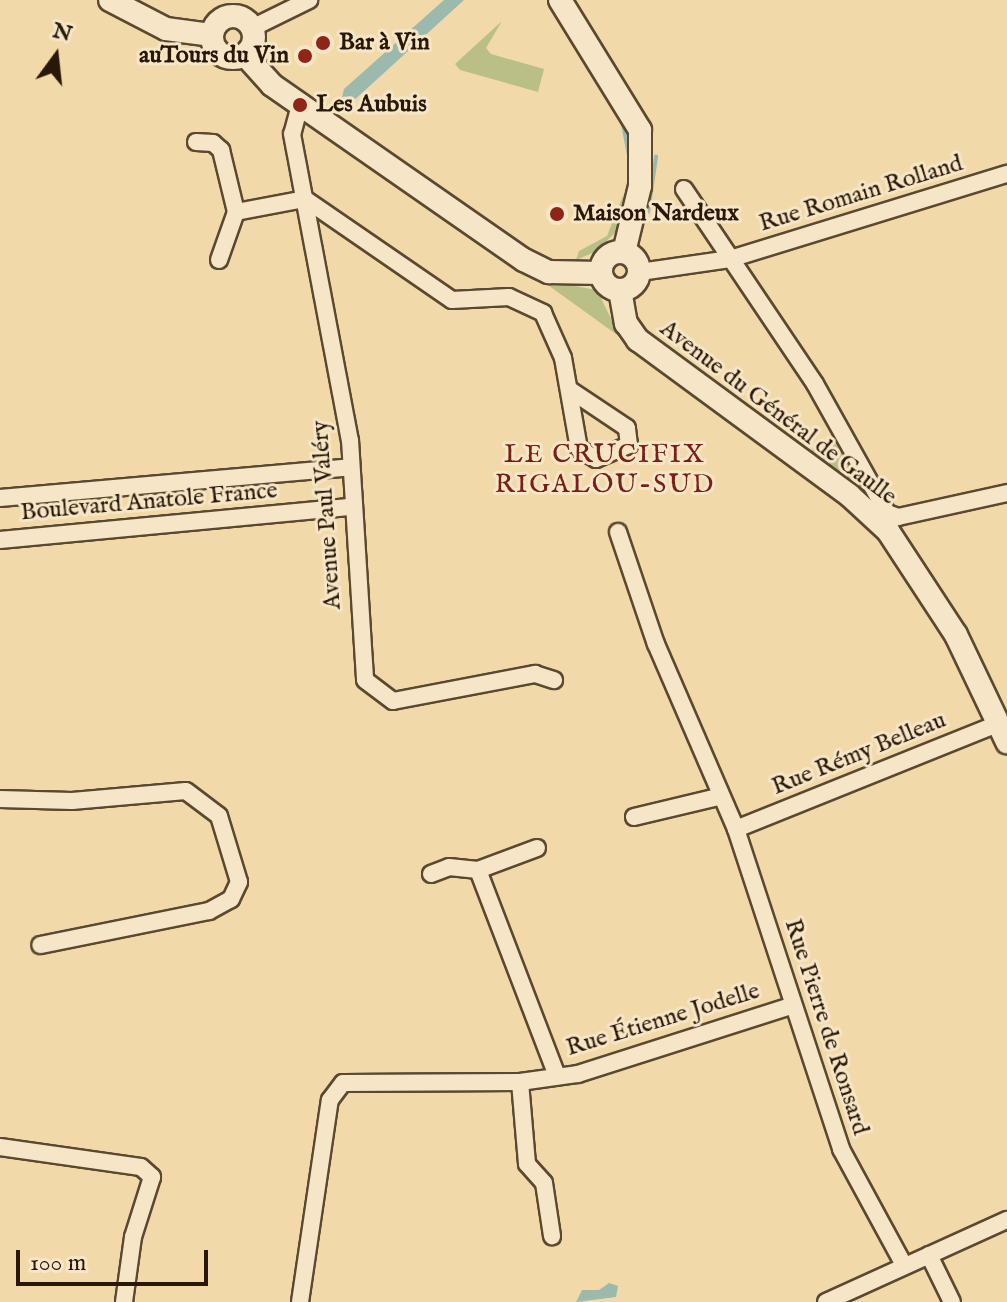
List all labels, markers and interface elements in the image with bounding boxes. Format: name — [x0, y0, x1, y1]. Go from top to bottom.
north arrow — [16, 16, 96, 96]
text: N — [49, 17, 75, 49]
place label: Bar à Vin — [339, 29, 430, 57]
marker: Bar à Vin — [314, 34, 332, 52]
place label: auTours du Vin — [139, 42, 289, 70]
marker: auTours du Vin — [296, 47, 314, 65]
place label: Les Aubuis — [316, 91, 427, 119]
marker: Les Aubuis — [291, 96, 309, 114]
street label: Rue Romain Rolland — [756, 149, 966, 239]
place label: Maison Nardeux — [573, 200, 739, 228]
marker: Maison Nardeux — [548, 205, 566, 223]
street label: Avenue du Général de Gaulle — [654, 315, 902, 511]
street label: Avenue Paul Valéry — [306, 419, 348, 611]
district label: LE CRUCIFIX RIGALOU-SUD — [495, 439, 715, 500]
street label: Boulevard Anatole France — [19, 476, 279, 528]
street label: Rue Rémy Belleau — [768, 706, 950, 802]
street label: Rue Pierre de Ronsard — [778, 915, 874, 1139]
street label: Rue Étienne Jodelle — [563, 977, 763, 1063]
scale bar — [20, 1234, 212, 1284]
text: 100 m — [30, 1248, 86, 1279]

